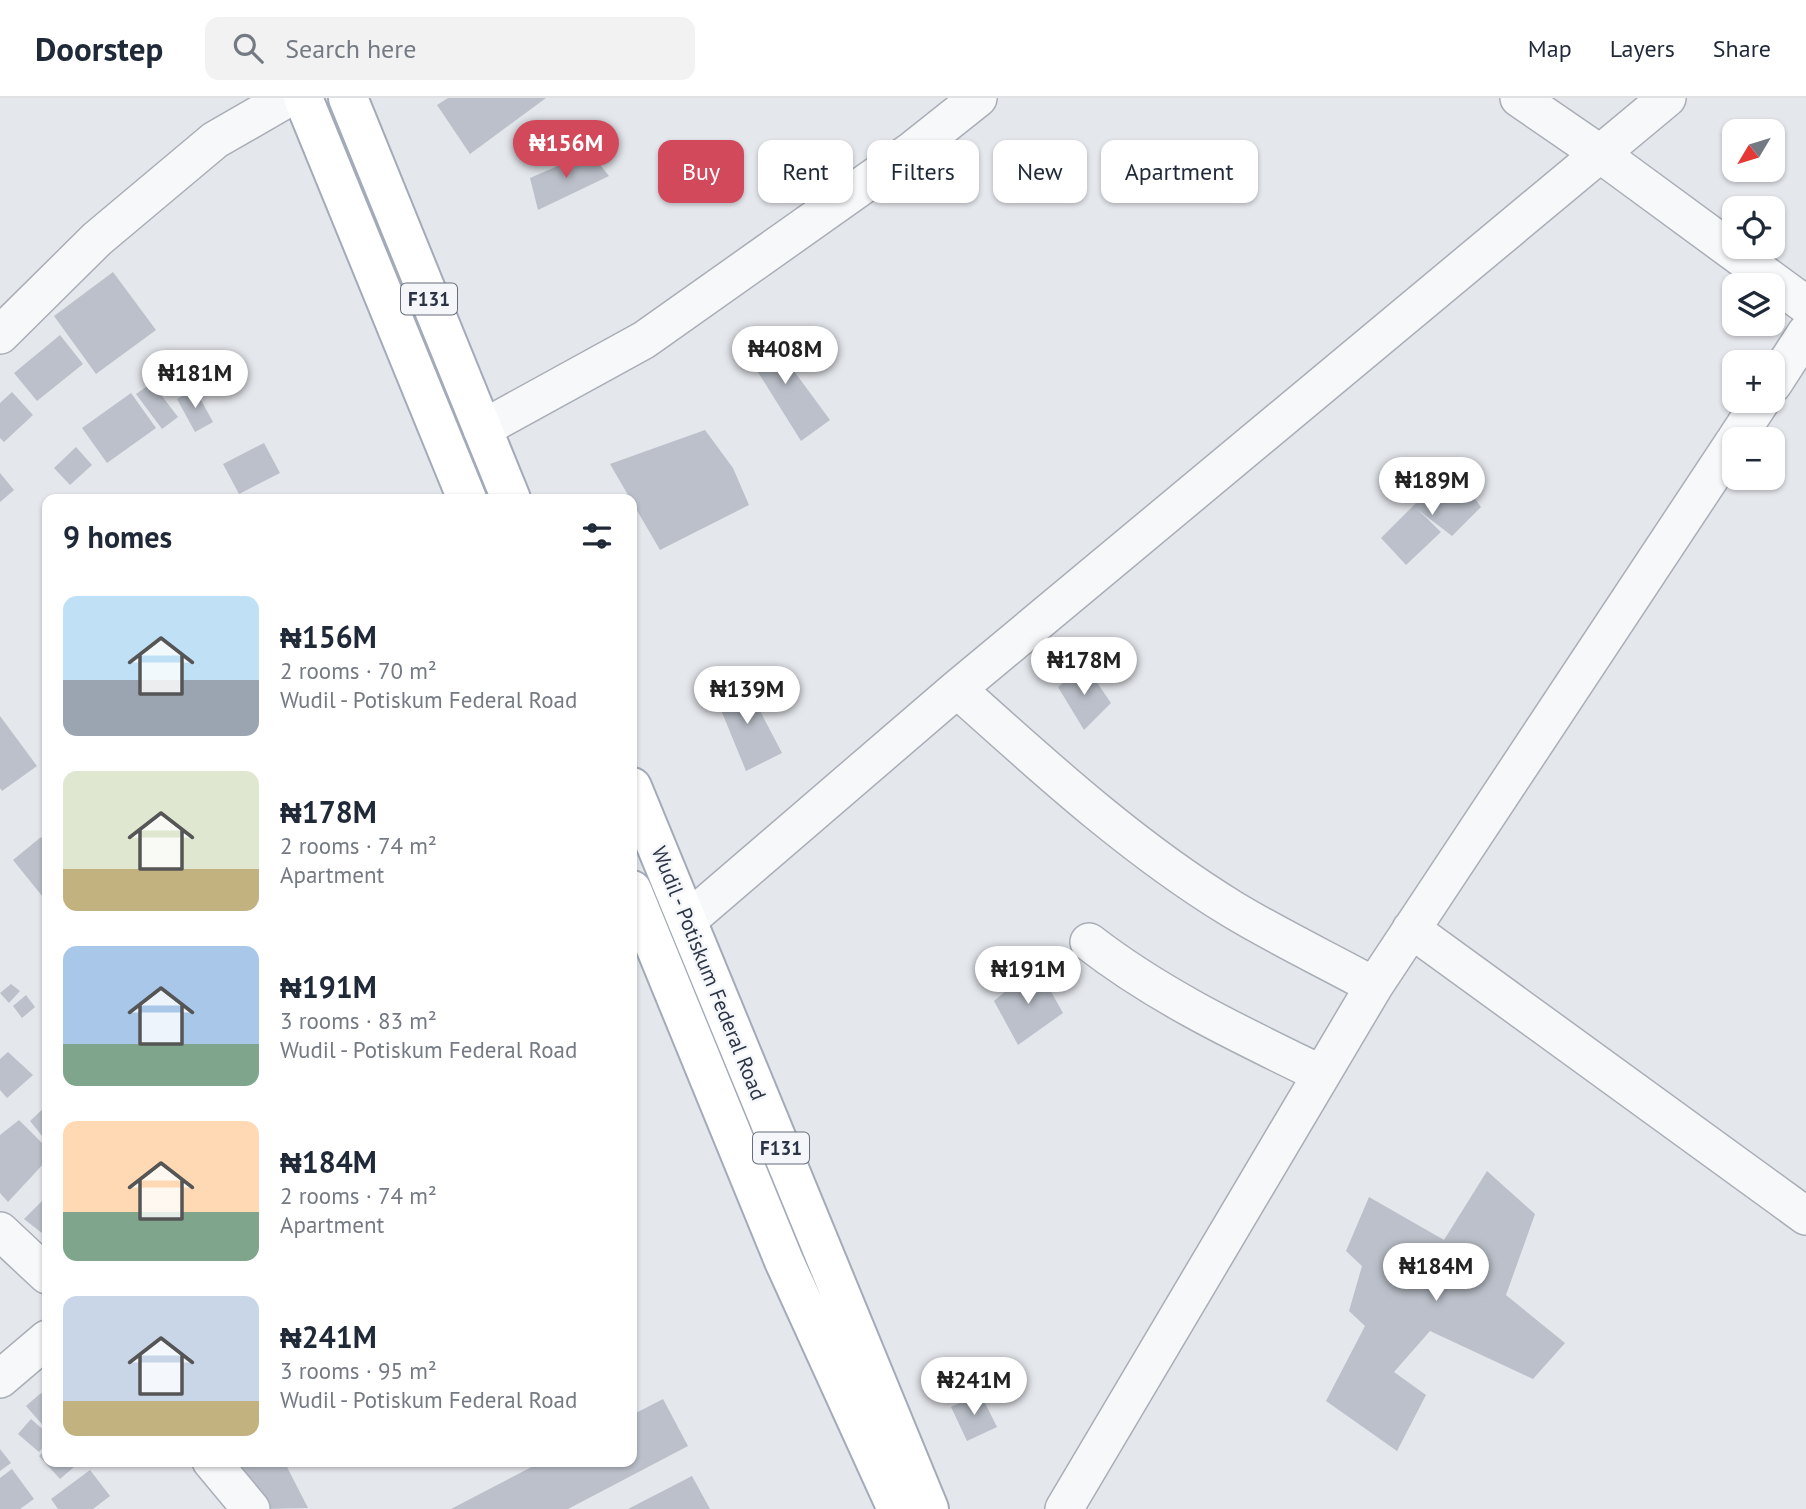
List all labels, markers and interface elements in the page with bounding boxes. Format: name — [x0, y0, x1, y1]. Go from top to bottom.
search box — [205, 17, 695, 80]
text: Doorstep — [35, 27, 163, 70]
icon: search — [229, 29, 267, 67]
text: Search here — [285, 32, 416, 65]
text: Map — [1528, 33, 1572, 64]
text: Layers — [1610, 33, 1675, 64]
text: Share — [1713, 33, 1771, 64]
north arrow — [1722, 119, 1785, 182]
map controls — [1722, 119, 1785, 490]
pin: ₦156M — [517, 120, 615, 180]
text: ₦156M — [529, 128, 603, 157]
chip: Buy — [658, 140, 744, 203]
chip: Rent — [758, 140, 853, 203]
chip: Filters — [867, 140, 979, 203]
chip: New — [993, 140, 1087, 203]
chip: Apartment — [1101, 140, 1258, 203]
button: locate — [1722, 196, 1785, 259]
button: layers — [1722, 273, 1785, 336]
road number: F131 — [401, 284, 457, 314]
pin: ₦408M — [736, 327, 834, 386]
text: ₦408M — [748, 334, 822, 363]
pin: ₦181M — [146, 350, 244, 410]
button: + — [1722, 350, 1785, 413]
text: ₦181M — [158, 358, 232, 387]
button: − — [1722, 427, 1785, 490]
pin: ₦189M — [1383, 458, 1481, 517]
text: ₦189M — [1395, 465, 1469, 494]
text: 9 homes — [63, 517, 172, 556]
icon: filters — [578, 517, 616, 555]
text: ₦156M — [280, 617, 377, 656]
icon: home — [119, 624, 203, 708]
pin: ₦178M — [1035, 638, 1133, 697]
text: ₦178M — [1047, 645, 1121, 674]
text: 2 rooms · 70 m² — [280, 656, 437, 685]
pin: ₦139M — [698, 666, 796, 726]
text: ₦139M — [710, 674, 784, 703]
text: Wudil - Potiskum Federal Road — [280, 685, 577, 714]
text: ₦178M — [280, 792, 377, 831]
icon: home — [119, 799, 203, 883]
text: 2 rooms · 74 m² — [280, 831, 437, 860]
street label: Wudil - Potiskum Federal Road — [646, 842, 772, 1104]
text: Apartment — [280, 860, 384, 889]
pin: ₦191M — [979, 946, 1077, 1006]
text: ₦191M — [991, 954, 1065, 983]
text: ₦191M — [280, 967, 377, 1006]
icon: home — [119, 974, 203, 1058]
text: 3 rooms · 83 m² — [280, 1006, 437, 1035]
text: Wudil - Potiskum Federal Road — [280, 1035, 577, 1064]
road number: F131 — [753, 1132, 809, 1164]
text: ₦184M — [280, 1142, 377, 1181]
icon: home — [119, 1149, 203, 1233]
text: 2 rooms · 74 m² — [280, 1181, 437, 1210]
text: Apartment — [280, 1210, 384, 1239]
pin: ₦184M — [1387, 1244, 1485, 1303]
text: ₦184M — [1399, 1251, 1473, 1280]
text: ₦241M — [280, 1317, 377, 1356]
icon: home — [119, 1324, 203, 1408]
text: 3 rooms · 95 m² — [280, 1356, 437, 1385]
pin: ₦241M — [925, 1358, 1023, 1417]
text: ₦241M — [937, 1365, 1011, 1394]
text: Wudil - Potiskum Federal Road — [280, 1385, 577, 1414]

